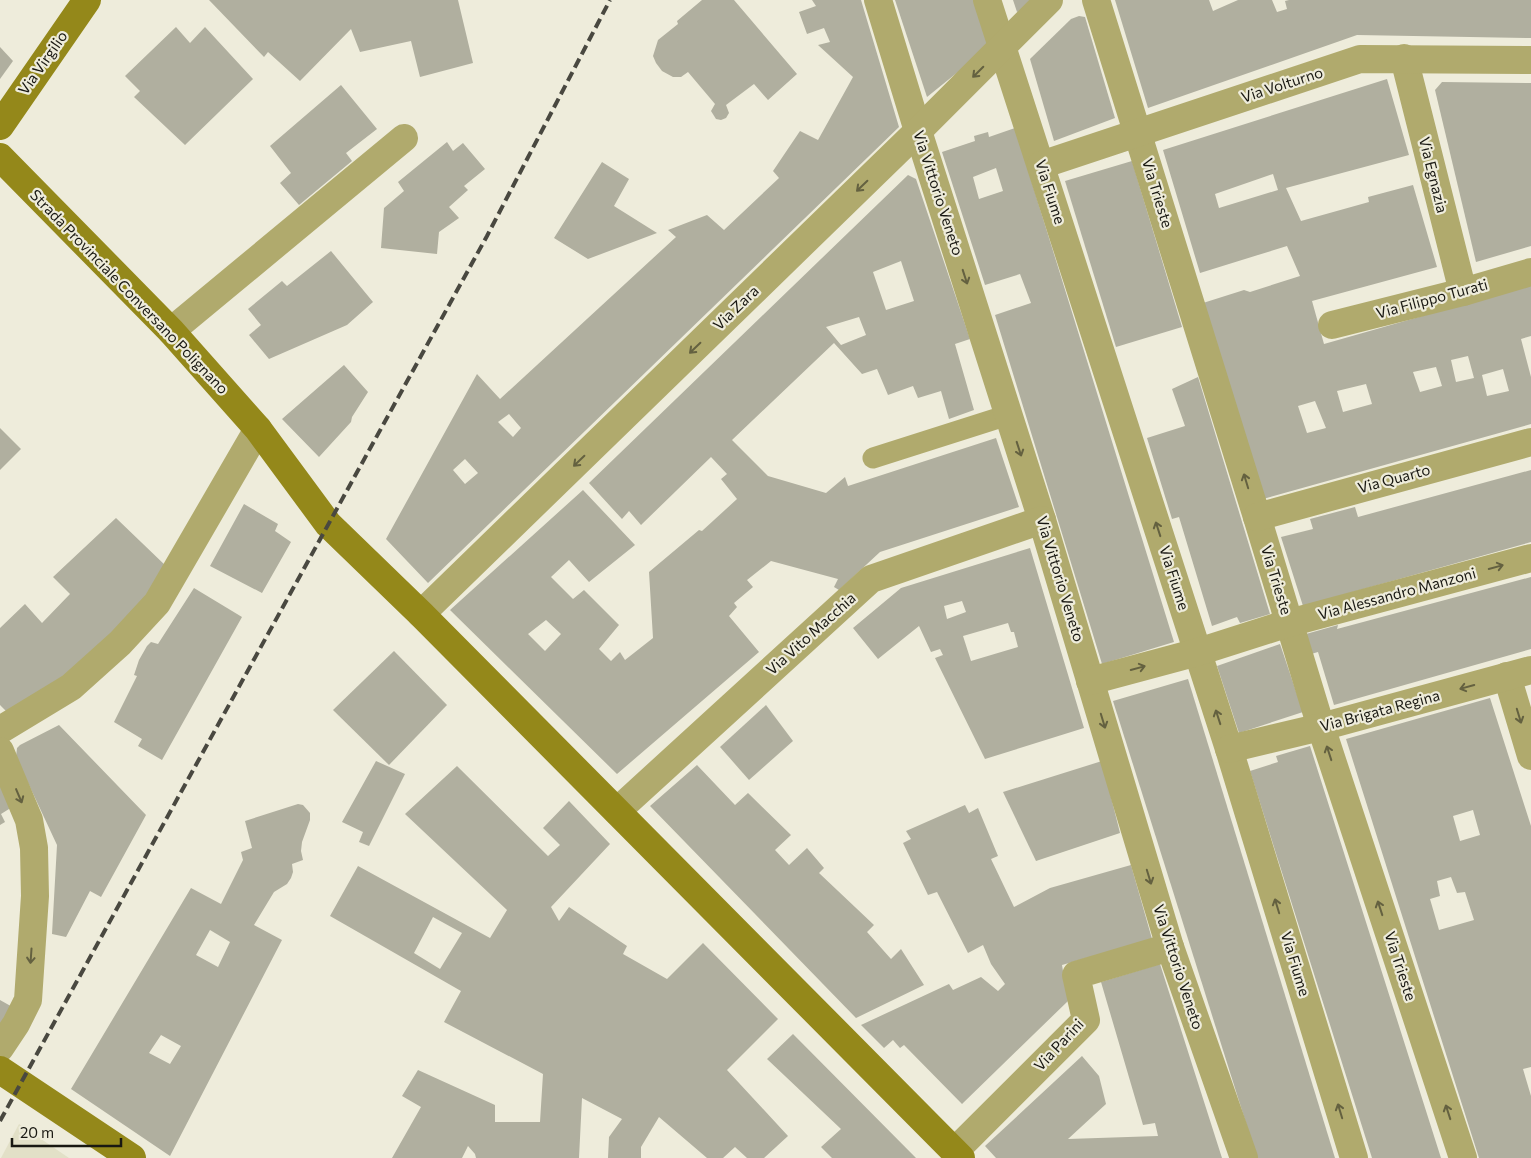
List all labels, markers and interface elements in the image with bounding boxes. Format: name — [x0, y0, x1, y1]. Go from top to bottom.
street label: Via Virgilio — [14, 27, 71, 98]
street label: Via Volturno — [1239, 62, 1325, 106]
one-way arrow — [971, 66, 984, 78]
street label: Via Vittorio Veneto — [910, 128, 968, 258]
street label: Via Egnazia — [1416, 135, 1452, 215]
street label: Via Trieste — [1139, 156, 1177, 230]
street label: Via Fiume — [1032, 157, 1070, 226]
one-way arrow — [856, 179, 868, 191]
street label: Strada Provinciale Conversano Polignano — [27, 185, 233, 397]
one-way arrow — [960, 269, 970, 285]
street label: Via Filippo Turati — [1374, 274, 1490, 322]
street label: Via Zara — [709, 281, 762, 333]
one-way arrow — [689, 342, 701, 354]
one-way arrow — [1015, 441, 1025, 457]
one-way arrow — [572, 455, 585, 467]
street label: Via Quarto — [1356, 460, 1432, 496]
one-way arrow — [1241, 473, 1250, 489]
street label: Via Vittorio Veneto — [1033, 514, 1089, 644]
one-way arrow — [1153, 522, 1162, 537]
street label: Via Fiume — [1156, 543, 1194, 612]
street label: Via Trieste — [1258, 543, 1296, 617]
one-way arrow — [1488, 562, 1504, 571]
street label: Via Alessandro Manzoni — [1316, 563, 1478, 623]
street label: Via Vito Macchia — [762, 588, 859, 678]
one-way arrow — [1129, 663, 1145, 672]
one-way arrow — [1460, 683, 1476, 693]
street label: Via Brigata Regina — [1318, 685, 1441, 735]
one-way arrow — [1515, 708, 1524, 723]
one-way arrow — [1213, 710, 1223, 726]
one-way arrow — [1098, 713, 1108, 729]
one-way arrow — [1324, 746, 1334, 762]
one-way arrow — [14, 788, 24, 803]
one-way arrow — [1144, 869, 1154, 885]
one-way arrow — [1271, 898, 1281, 914]
one-way arrow — [1375, 900, 1385, 916]
street label: Via Vittorio Veneto — [1150, 902, 1208, 1032]
street label: Via Fiume — [1278, 929, 1314, 998]
street label: Via Trieste — [1381, 929, 1421, 1003]
one-way arrow — [26, 948, 35, 964]
street label: Via Parini — [1030, 1015, 1087, 1074]
one-way arrow — [1335, 1104, 1344, 1120]
one-way arrow — [1443, 1104, 1452, 1120]
scale bar — [12, 1116, 121, 1148]
text: 20 m — [20, 1123, 54, 1141]

